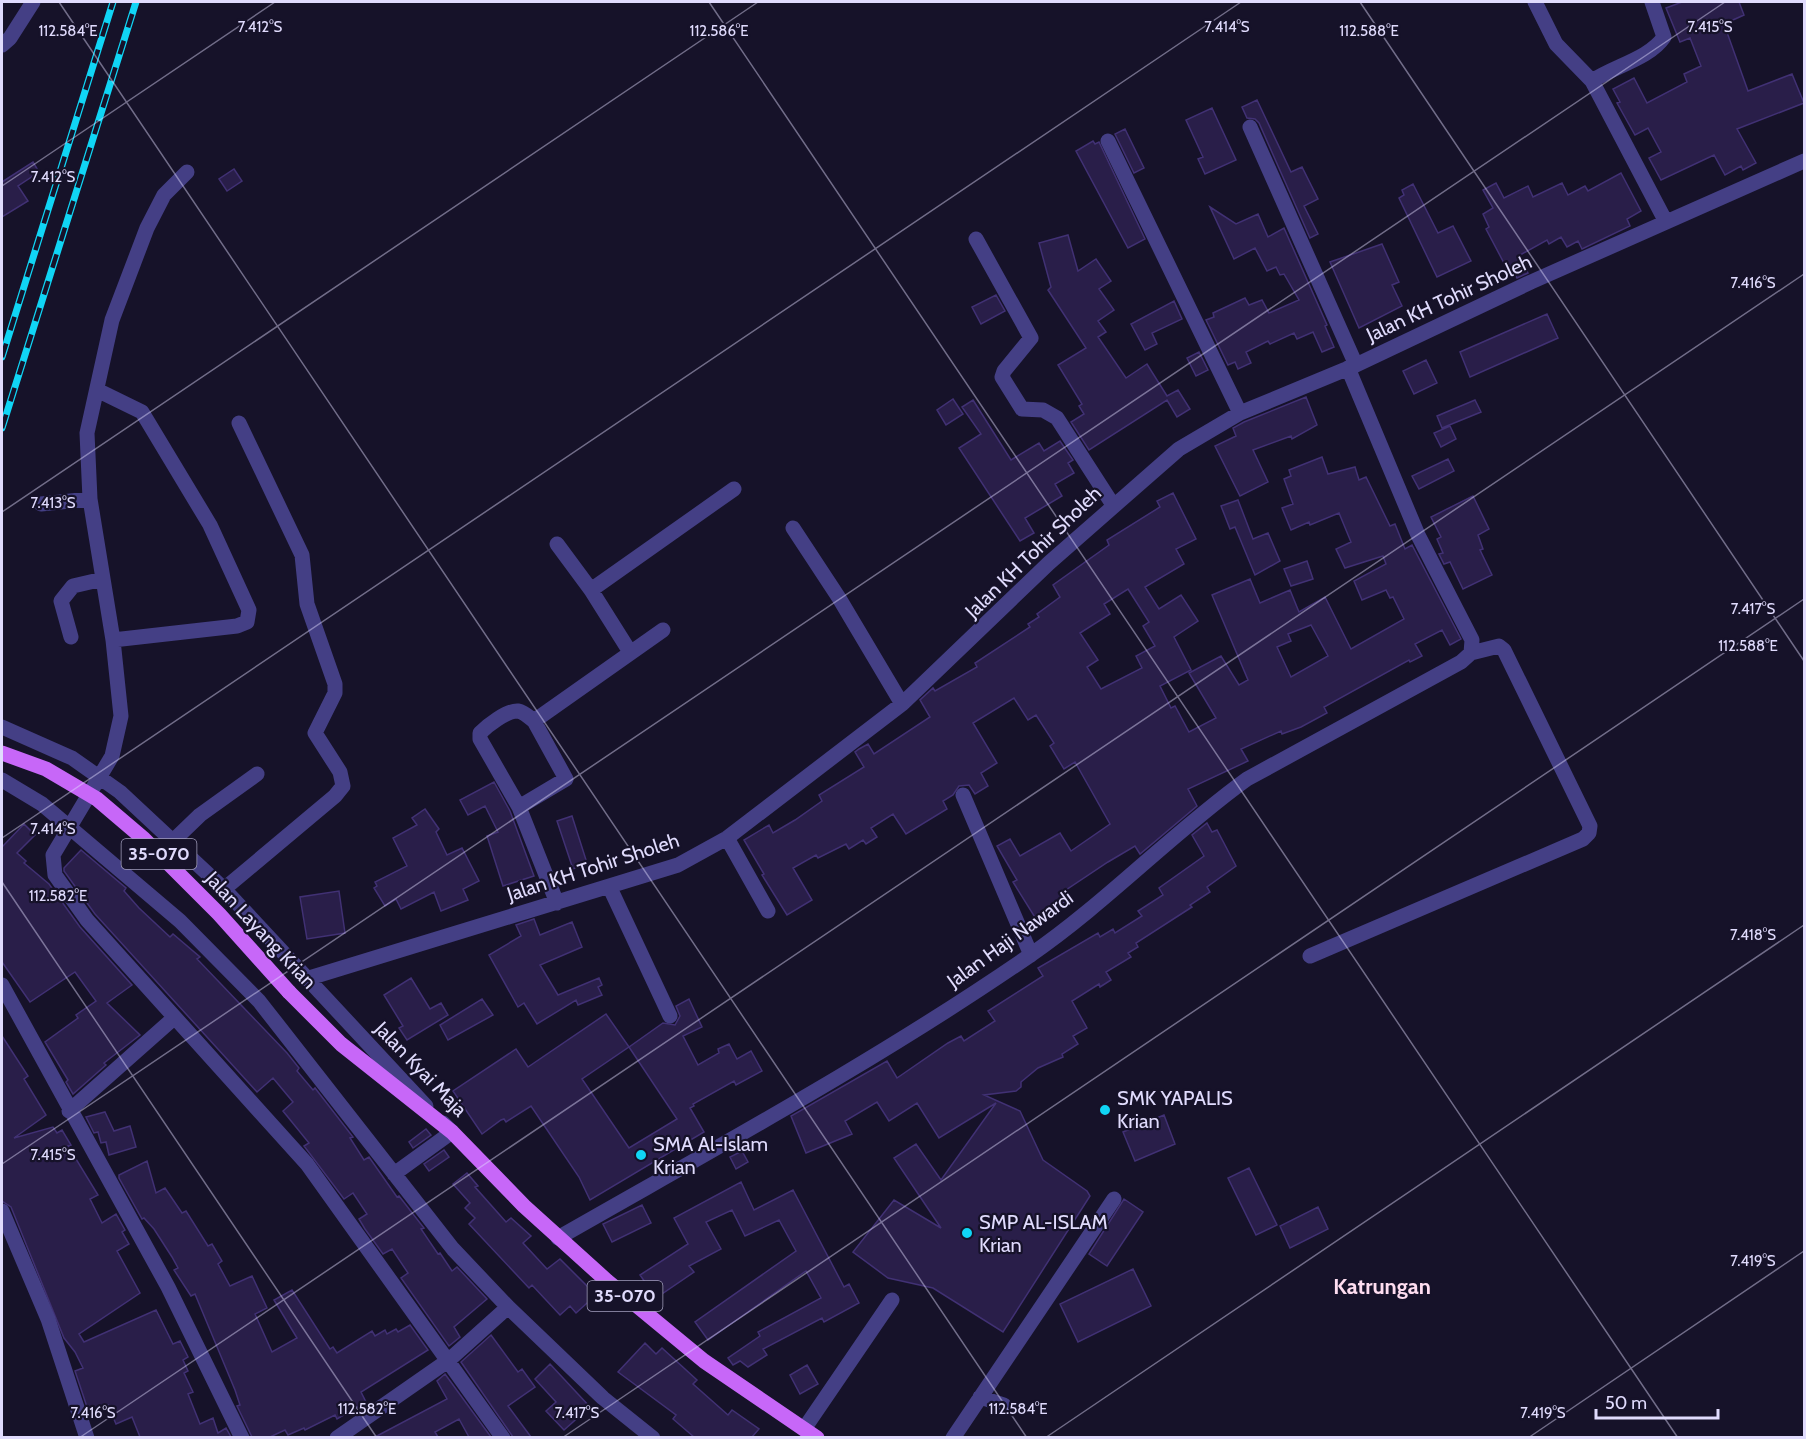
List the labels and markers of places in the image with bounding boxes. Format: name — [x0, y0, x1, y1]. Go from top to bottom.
place label: SMK YAPALIS Krian — [1117, 1086, 1233, 1133]
marker: SMK YAPALIS Krian — [1098, 1103, 1112, 1117]
place label: SMA Al-Islam Krian — [653, 1132, 768, 1179]
marker: SMA Al-Islam Krian — [634, 1148, 648, 1162]
place label: SMP AL-ISLAM Krian — [979, 1210, 1108, 1257]
marker: SMP AL-ISLAM Krian — [960, 1226, 974, 1240]

